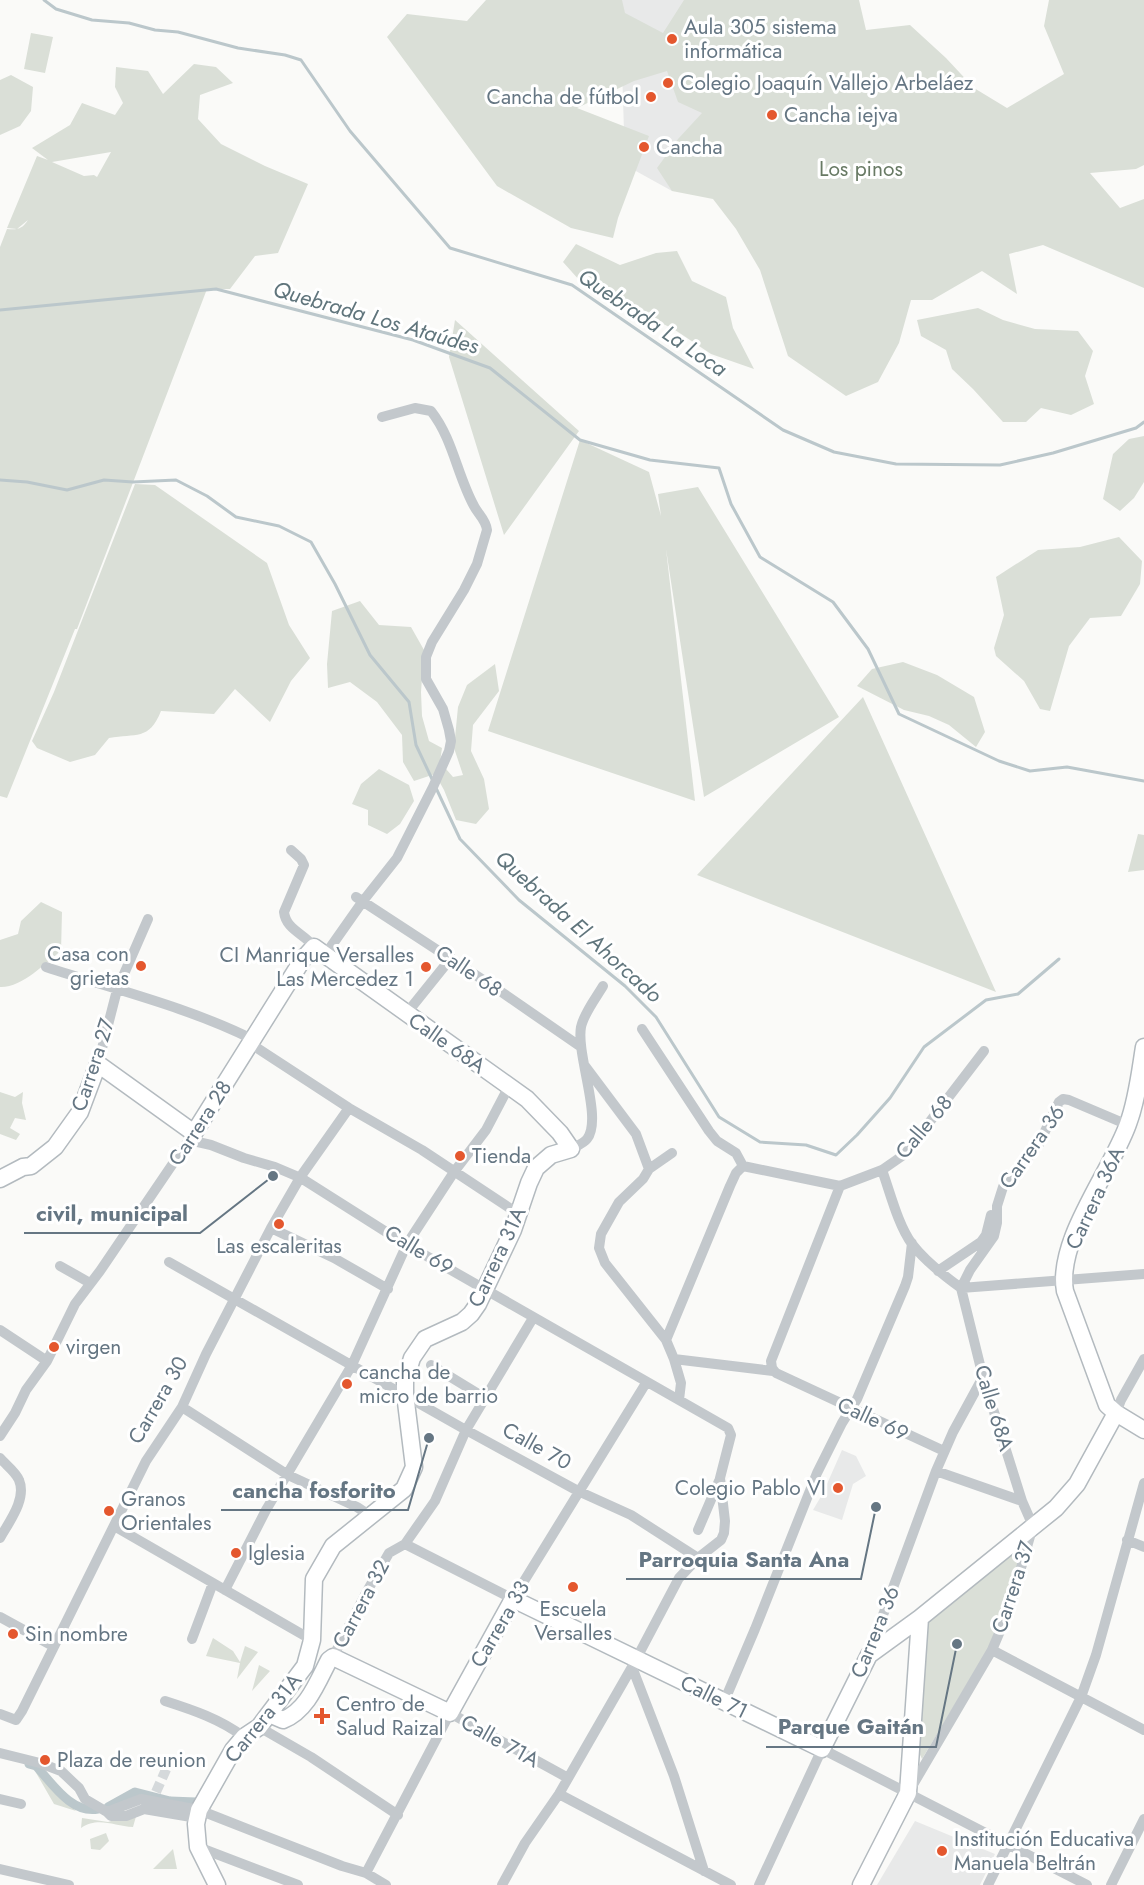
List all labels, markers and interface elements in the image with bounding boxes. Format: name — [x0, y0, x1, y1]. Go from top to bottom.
place label: Aula 305 sistema informática — [684, 12, 837, 66]
marker: Aula 305 sistema informática — [665, 32, 679, 46]
place label: Colegio Joaquín Vallejo Arbeláez — [680, 68, 974, 98]
marker: Colegio Joaquín Vallejo Arbeláez — [661, 76, 675, 90]
place label: Cancha de fútbol — [487, 82, 639, 112]
marker: Cancha de fútbol — [644, 90, 658, 104]
place label: Cancha iejva — [784, 100, 898, 130]
marker: Cancha iejva — [765, 108, 779, 122]
place label: Cancha — [656, 132, 723, 162]
marker: Cancha — [637, 140, 651, 154]
park label: Los pinos — [819, 154, 903, 184]
water label: Quebrada La Loca — [572, 260, 734, 384]
water label: Quebrada Los Ataúdes — [269, 272, 483, 362]
water label: Quebrada El Ahorcado — [488, 842, 670, 1010]
street label: Calle 68 — [430, 938, 508, 1004]
place label: Casa con grietas — [47, 939, 129, 993]
place label: CI Manrique Versalles Las Mercedez 1 — [220, 940, 414, 994]
marker: Casa con grietas — [134, 959, 148, 973]
marker: CI Manrique Versalles Las Mercedez 1 — [419, 960, 433, 974]
street label: Calle 68A — [402, 1005, 492, 1081]
street label: Carrera 27 — [64, 1015, 122, 1115]
street label: Carrera 28 — [161, 1074, 239, 1172]
street label: Calle 68 — [888, 1089, 960, 1165]
street label: Carrera 36 — [992, 1099, 1072, 1195]
place label: Tienda — [472, 1141, 531, 1171]
street label: Carrera 36A — [1058, 1141, 1132, 1254]
marker: Tienda — [453, 1149, 467, 1163]
callout: civil, municipal — [24, 1193, 200, 1233]
text: civil, municipal — [36, 1197, 188, 1229]
street label: Carrera 31A — [461, 1202, 533, 1312]
marker: Las escaleritas — [272, 1217, 286, 1231]
street label: Calle 69 — [379, 1218, 459, 1282]
place label: Las escaleritas — [216, 1231, 342, 1261]
place label: virgen — [66, 1332, 121, 1362]
marker: virgen — [47, 1340, 61, 1354]
street label: Carrera 30 — [121, 1350, 195, 1450]
place label: cancha de micro de barrio — [359, 1357, 498, 1411]
street label: Calle 68A — [967, 1361, 1021, 1455]
marker: cancha de micro de barrio — [340, 1377, 354, 1391]
street label: Calle 69 — [832, 1389, 914, 1449]
street label: Calle 70 — [497, 1415, 577, 1477]
callout: cancha fosforito — [221, 1470, 408, 1510]
place label: Colegio Pablo VI — [675, 1473, 826, 1503]
text: cancha fosforito — [232, 1474, 396, 1506]
marker: Colegio Pablo VI — [831, 1481, 845, 1495]
place label: Granos Orientales — [121, 1484, 211, 1538]
marker: Granos Orientales — [102, 1504, 116, 1518]
street label: Carrera 37 — [984, 1537, 1042, 1637]
place label: Iglesia — [248, 1538, 305, 1568]
callout: Parroquia Santa Ana — [626, 1539, 861, 1579]
text: Parroquia Santa Ana — [639, 1543, 849, 1575]
marker: Iglesia — [229, 1546, 243, 1560]
street label: Carrera 32 — [325, 1554, 397, 1654]
street label: Carrera 33 — [463, 1575, 537, 1673]
marker: Escuela Versalles — [566, 1580, 580, 1594]
street label: Carrera 36 — [843, 1582, 907, 1682]
place label: Escuela Versalles — [534, 1594, 612, 1648]
place label: Sin nombre — [25, 1619, 128, 1649]
marker: Sin nombre — [6, 1627, 20, 1641]
street label: Carrera 31A — [217, 1667, 309, 1769]
street label: Calle 71 — [675, 1668, 753, 1726]
place label: Centro de Salud Raizal — [336, 1689, 444, 1743]
marker: Centro de Salud Raizal — [313, 1707, 331, 1725]
street label: Calle 71A — [455, 1707, 545, 1775]
callout: Parque Gaitán — [766, 1707, 936, 1747]
text: Parque Gaitán — [778, 1710, 924, 1742]
place label: Plaza de reunion — [57, 1745, 206, 1775]
marker: Plaza de reunion — [38, 1753, 52, 1767]
place label: Institución Educativa Manuela Beltrán — [954, 1824, 1134, 1878]
marker: Institución Educativa Manuela Beltrán — [935, 1844, 949, 1858]

